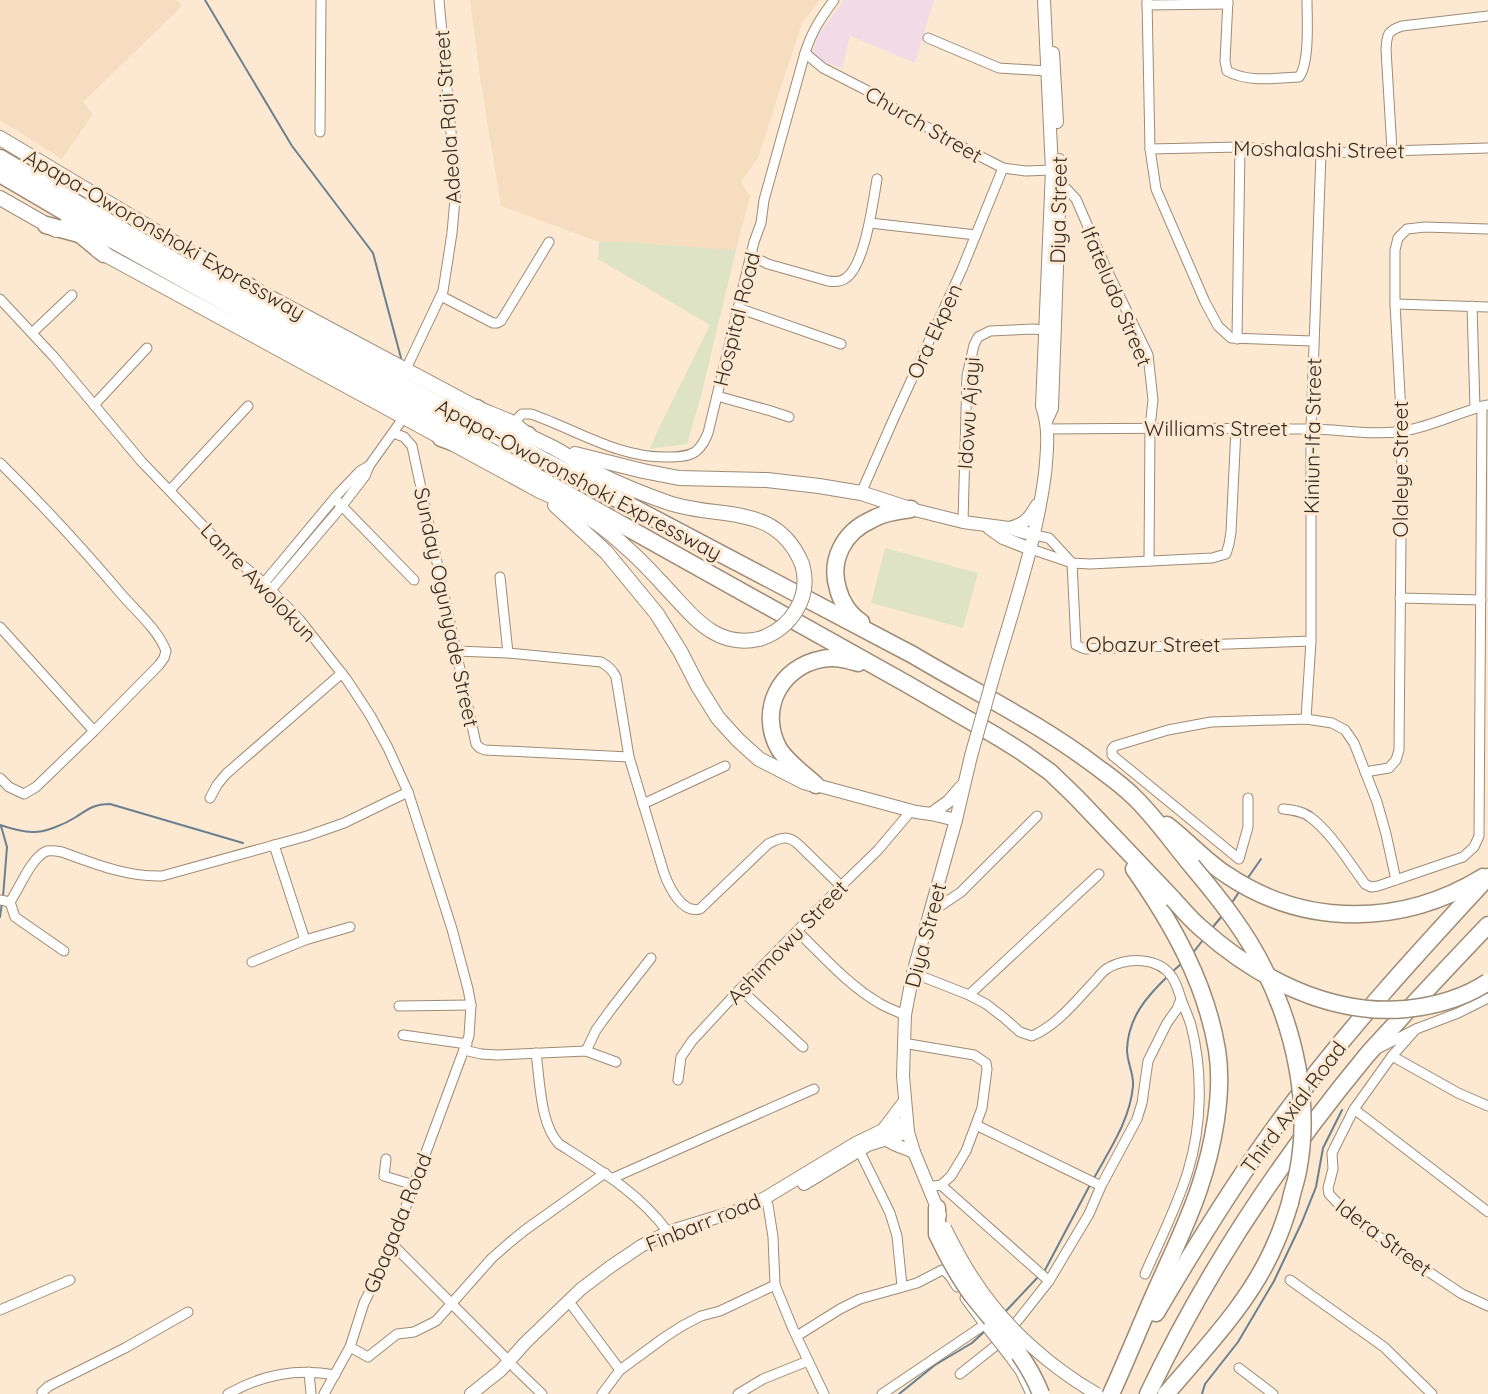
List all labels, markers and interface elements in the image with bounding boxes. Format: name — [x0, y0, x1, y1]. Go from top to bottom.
street label: Adeola Raji Street — [428, 29, 466, 205]
street label: Church Street — [861, 80, 987, 168]
street label: Moshalashi Street — [1233, 135, 1405, 163]
street label: Apapa-Oworonshoki Expressway — [20, 143, 310, 325]
street label: Diya Street — [1044, 156, 1072, 264]
street label: Ifateludo Street — [1076, 222, 1158, 370]
street label: Hospital Road — [707, 249, 765, 389]
street label: Ora Ekpen — [901, 279, 967, 383]
street label: Idowu Ajayi — [951, 356, 985, 470]
street label: Kiniun-Ifa Street — [1298, 358, 1326, 514]
street label: Apapa-Oworonshoki Expressway — [432, 392, 726, 566]
street label: Olaleye Street — [1387, 401, 1413, 537]
street label: Williams Street — [1144, 415, 1288, 441]
street label: Sunday Ogunyade Street — [409, 485, 485, 729]
street label: Lanre Awolokun — [196, 517, 322, 647]
street label: Obazur Street — [1086, 631, 1220, 657]
street label: Ashimowu Street — [721, 875, 853, 1009]
street label: Diya Street — [899, 880, 951, 990]
street label: Third Axial Road — [1235, 1036, 1351, 1178]
street label: Gbagada Road — [357, 1149, 437, 1297]
street label: Finbarr road — [642, 1187, 764, 1257]
street label: Idera Street — [1331, 1192, 1437, 1282]

